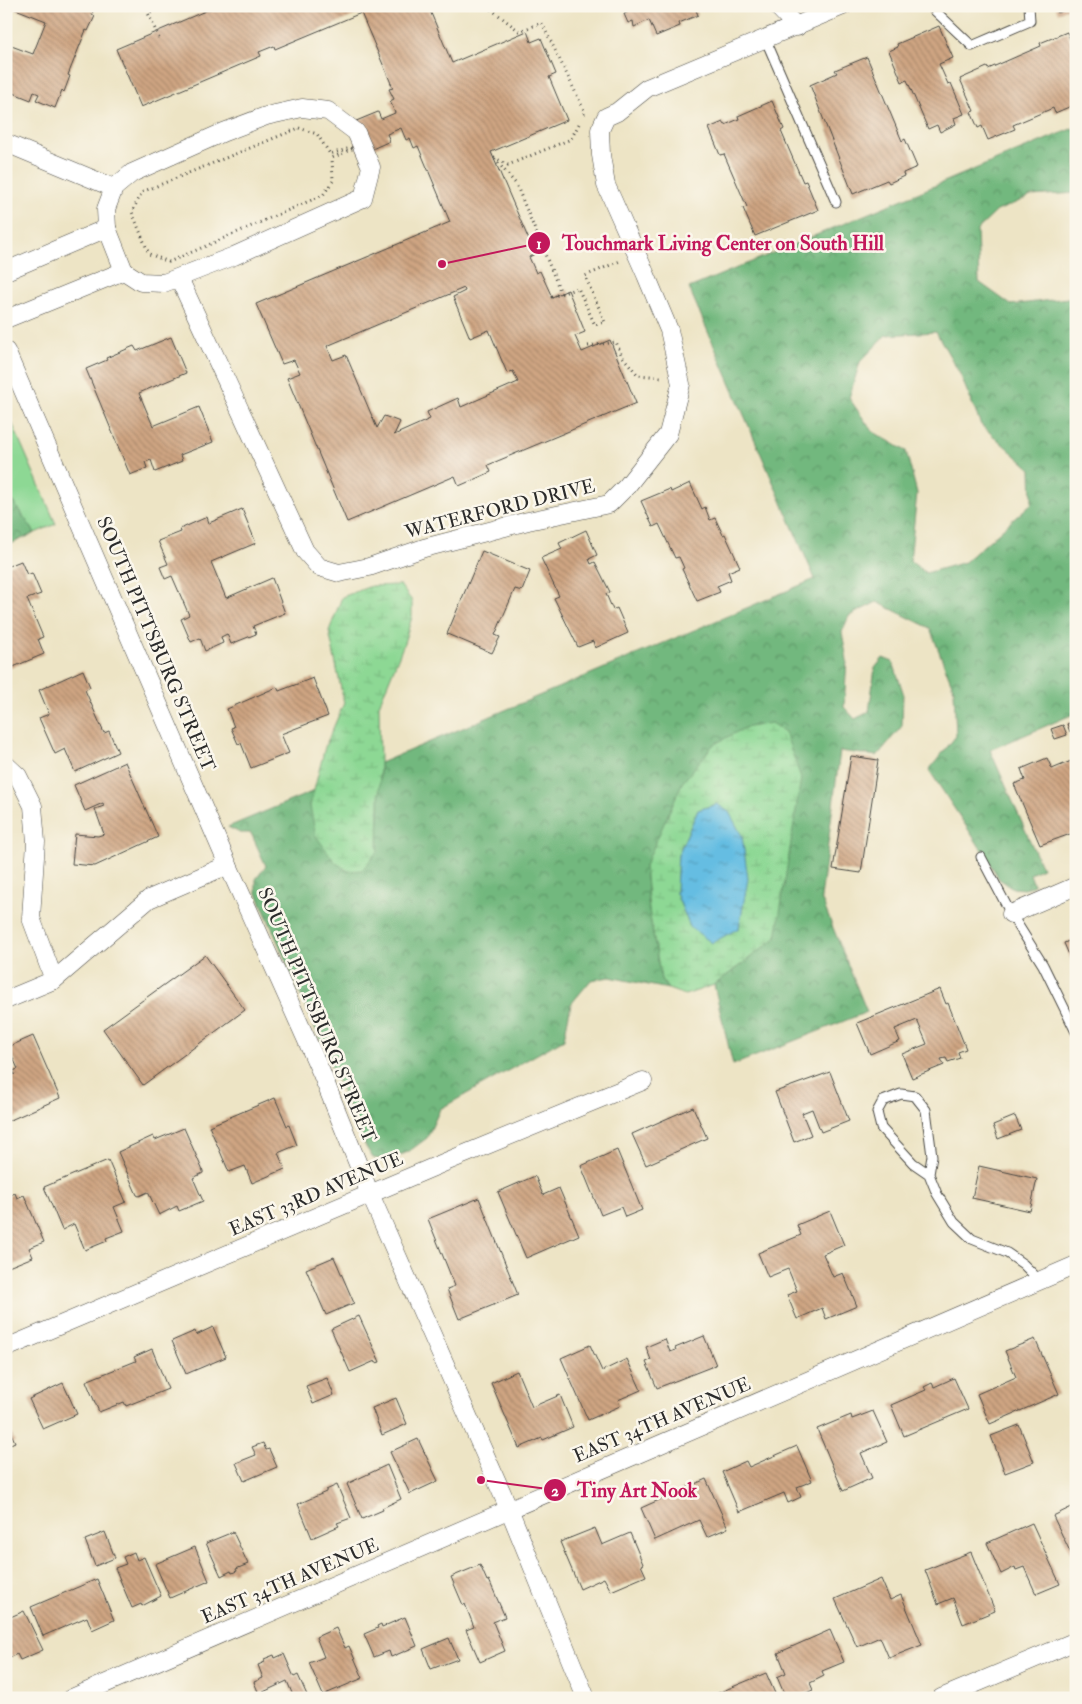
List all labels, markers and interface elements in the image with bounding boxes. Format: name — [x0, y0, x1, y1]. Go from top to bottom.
callout: Touchmark Living Center on South Hill — [527, 226, 893, 261]
text: Touchmark Living Center on South Hill — [561, 231, 885, 257]
text: 1 — [536, 235, 542, 254]
street label: WATERFORD DRIVE — [402, 474, 598, 544]
street label: SOUTH PITTSBURG STREET — [91, 513, 221, 775]
street label: SOUTH PITTSBURG STREET — [252, 884, 382, 1146]
street label: EAST 33RD AVENUE — [225, 1146, 407, 1242]
street label: EAST 34TH AVENUE — [570, 1372, 755, 1468]
callout: Tiny Art Nook — [542, 1473, 707, 1508]
text: Tiny Art Nook — [576, 1478, 697, 1504]
text: 2 — [551, 1482, 559, 1501]
street label: EAST 34TH AVENUE — [198, 1533, 383, 1629]

